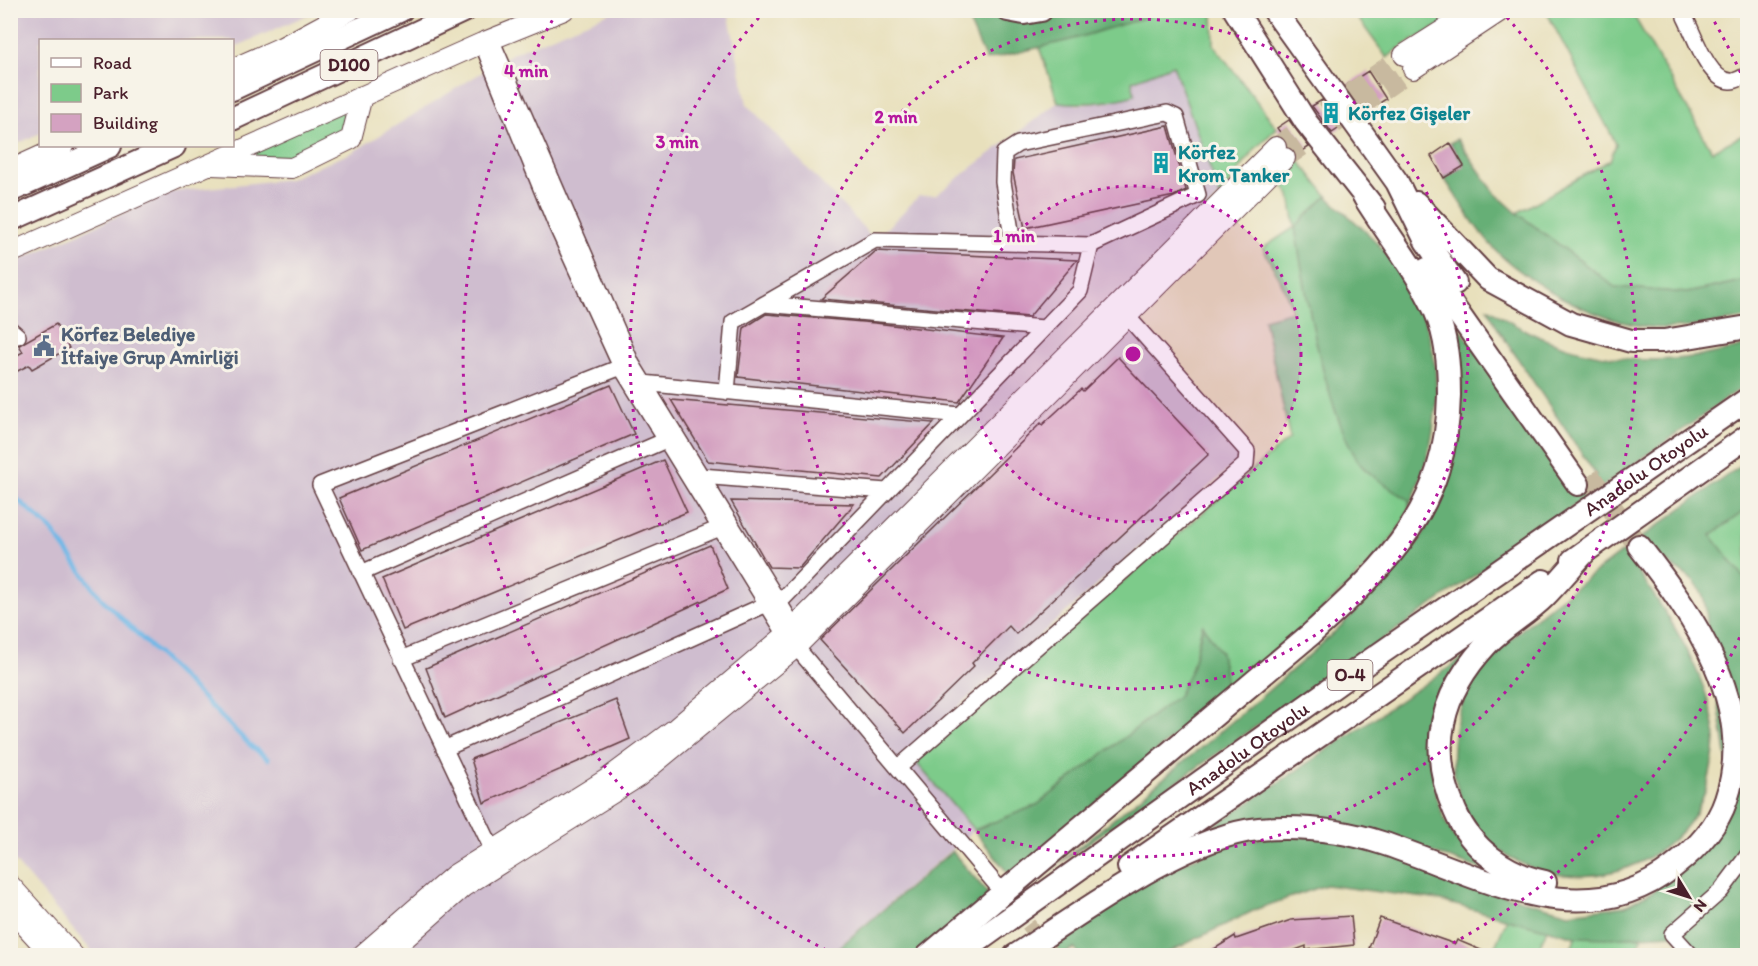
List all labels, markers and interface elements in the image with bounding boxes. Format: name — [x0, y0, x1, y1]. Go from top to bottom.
legend — [39, 39, 234, 147]
road number: D100 — [320, 50, 378, 80]
text: Road — [93, 52, 132, 74]
text: 4 min — [504, 60, 549, 82]
text: Park — [93, 82, 128, 104]
building icon: Körfez Gişeler — [1319, 101, 1343, 125]
place label: Körfez Gişeler — [1348, 101, 1470, 126]
text: 2 min — [875, 106, 918, 128]
text: Building — [93, 112, 159, 134]
text: 3 min — [655, 131, 699, 153]
place label: Körfez Krom Tanker — [1178, 140, 1290, 187]
building icon: Körfez Krom Tanker — [1149, 151, 1173, 175]
text: 1 min — [993, 225, 1035, 247]
place label: Körfez Belediye İtfaiye Grup Amirliği — [61, 322, 239, 370]
public building icon: Körfez Belediye İtfaiye Grup Amirliği — [32, 334, 56, 358]
centre of rings — [1123, 344, 1143, 364]
street label: Anadolu Otoyolu — [1579, 419, 1712, 521]
road number: O-4 — [1328, 660, 1372, 690]
street label: Anadolu Otoyolu — [1181, 696, 1314, 800]
north arrow — [1659, 867, 1719, 927]
text: N — [1690, 896, 1711, 916]

